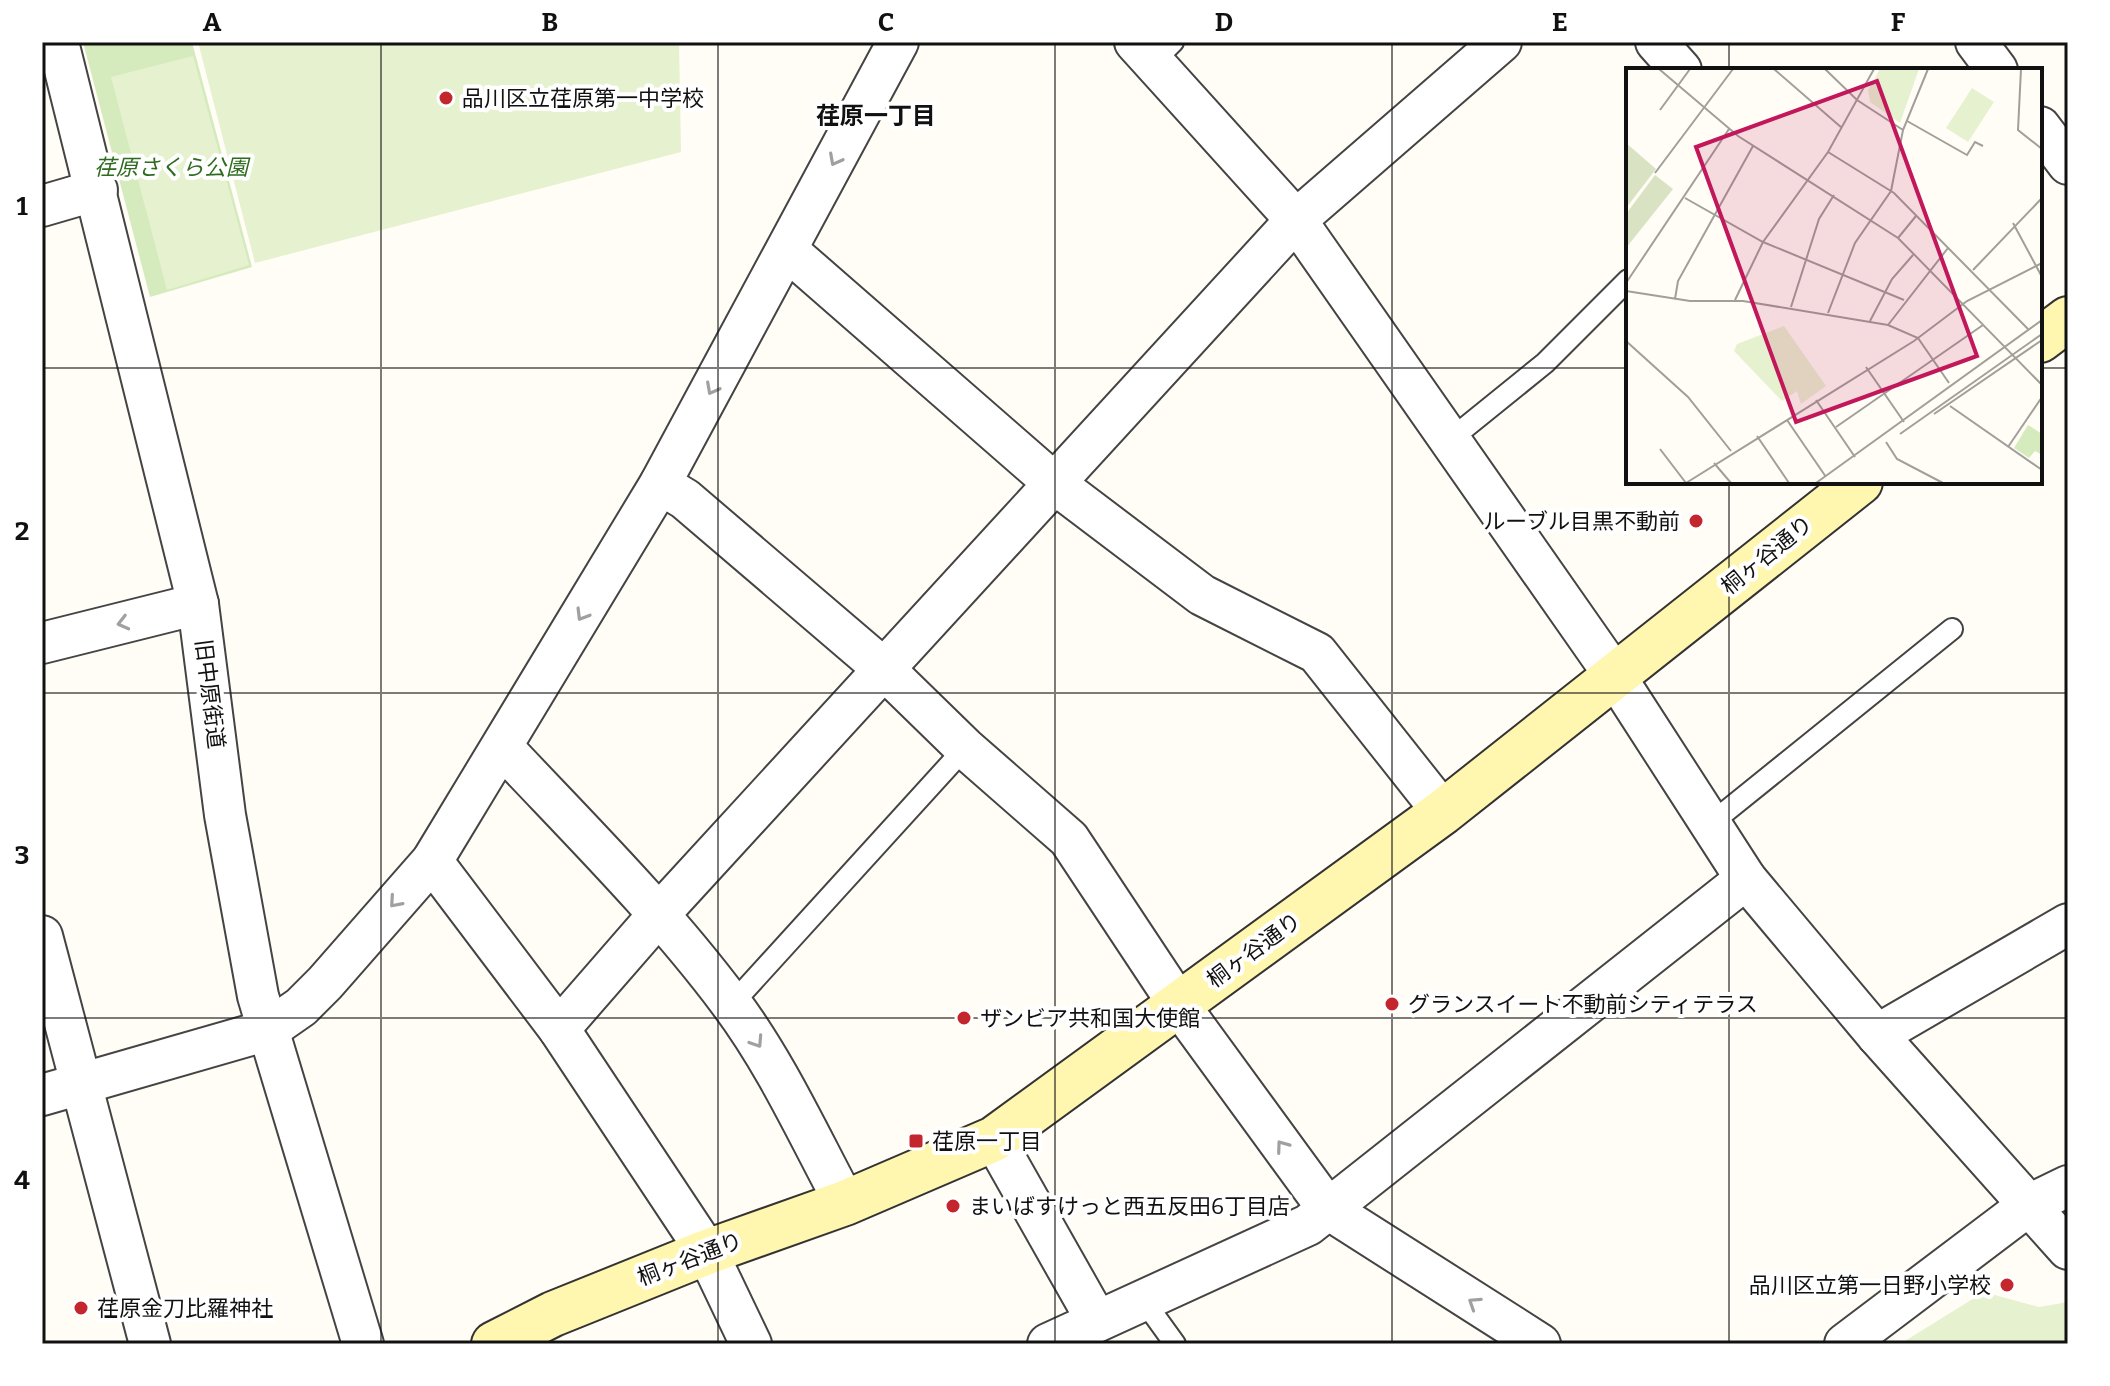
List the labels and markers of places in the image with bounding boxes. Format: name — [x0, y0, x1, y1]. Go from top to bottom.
place label: 品川区立荏原第一中学校 — [462, 85, 704, 112]
marker: 品川区立荏原第一中学校 — [437, 89, 455, 107]
place label: ルーブル目黒不動前 — [1483, 508, 1680, 535]
marker: ルーブル目黒不動前 — [1687, 512, 1705, 530]
place label: グランスイート不動前シティテラス — [1408, 991, 1758, 1018]
marker: グランスイート不動前シティテラス — [1383, 995, 1401, 1013]
place label: ザンビア共和国大使館 — [980, 1005, 1200, 1032]
marker: ザンビア共和国大使館 — [955, 1009, 973, 1027]
place label: 荏原一丁目 — [932, 1128, 1042, 1155]
marker: 荏原一丁目 — [907, 1132, 925, 1150]
place label: まいばすけっと西五反田6丁目店 — [969, 1193, 1290, 1220]
marker: まいばすけっと西五反田6丁目店 — [944, 1197, 962, 1215]
place label: 品川区立第一日野小学校 — [1749, 1272, 1991, 1299]
marker: 品川区立第一日野小学校 — [1998, 1276, 2016, 1294]
place label: 荏原金刀比羅神社 — [97, 1295, 273, 1322]
marker: 荏原金刀比羅神社 — [72, 1299, 90, 1317]

